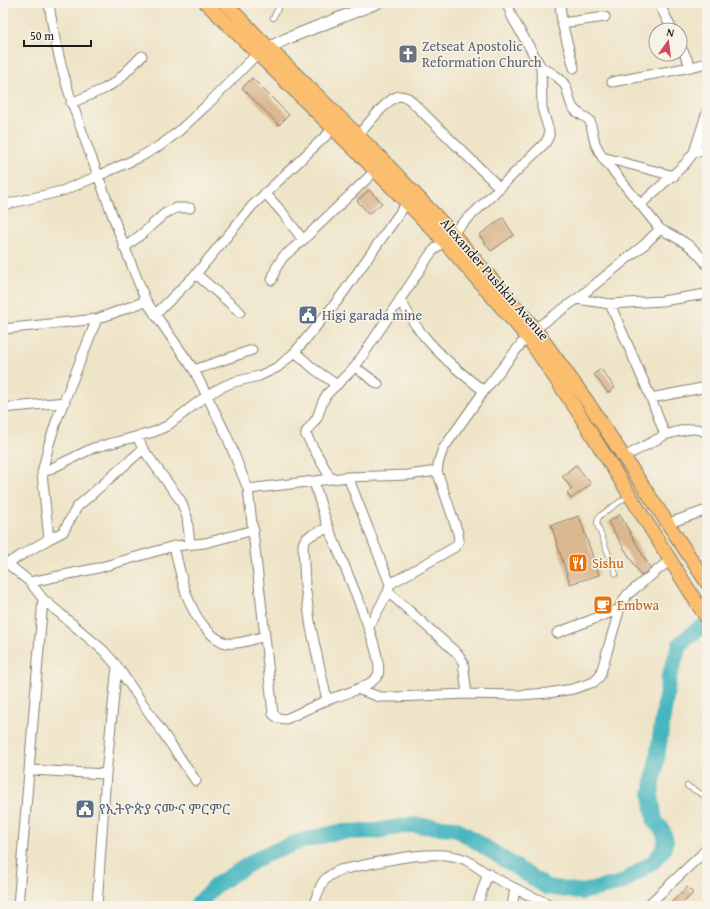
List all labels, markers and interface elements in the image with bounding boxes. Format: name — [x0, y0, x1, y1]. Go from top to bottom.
scale bar — [24, 22, 91, 48]
north arrow — [648, 22, 688, 62]
text: N — [665, 24, 677, 41]
text: 50 m — [30, 27, 54, 44]
place label: Zetseat Apostolic Reformation Church — [422, 36, 542, 72]
church icon: Zetseat Apostolic Reformation Church — [397, 43, 419, 65]
street label: Alexander Pushkin Avenue — [436, 213, 554, 345]
public building icon: Higi garada mine — [297, 304, 319, 326]
place label: Higi garada mine — [322, 305, 422, 325]
restaurant icon: Sishu — [567, 552, 589, 574]
place label: Sishu — [592, 553, 624, 573]
cafe icon: Embwa — [592, 594, 614, 616]
place label: Embwa — [617, 595, 659, 615]
public building icon: የኢትዮጵያ ናሙና ምርምር — [74, 798, 96, 820]
place label: የኢትዮጵያ ናሙና ምርምር — [99, 799, 230, 819]

